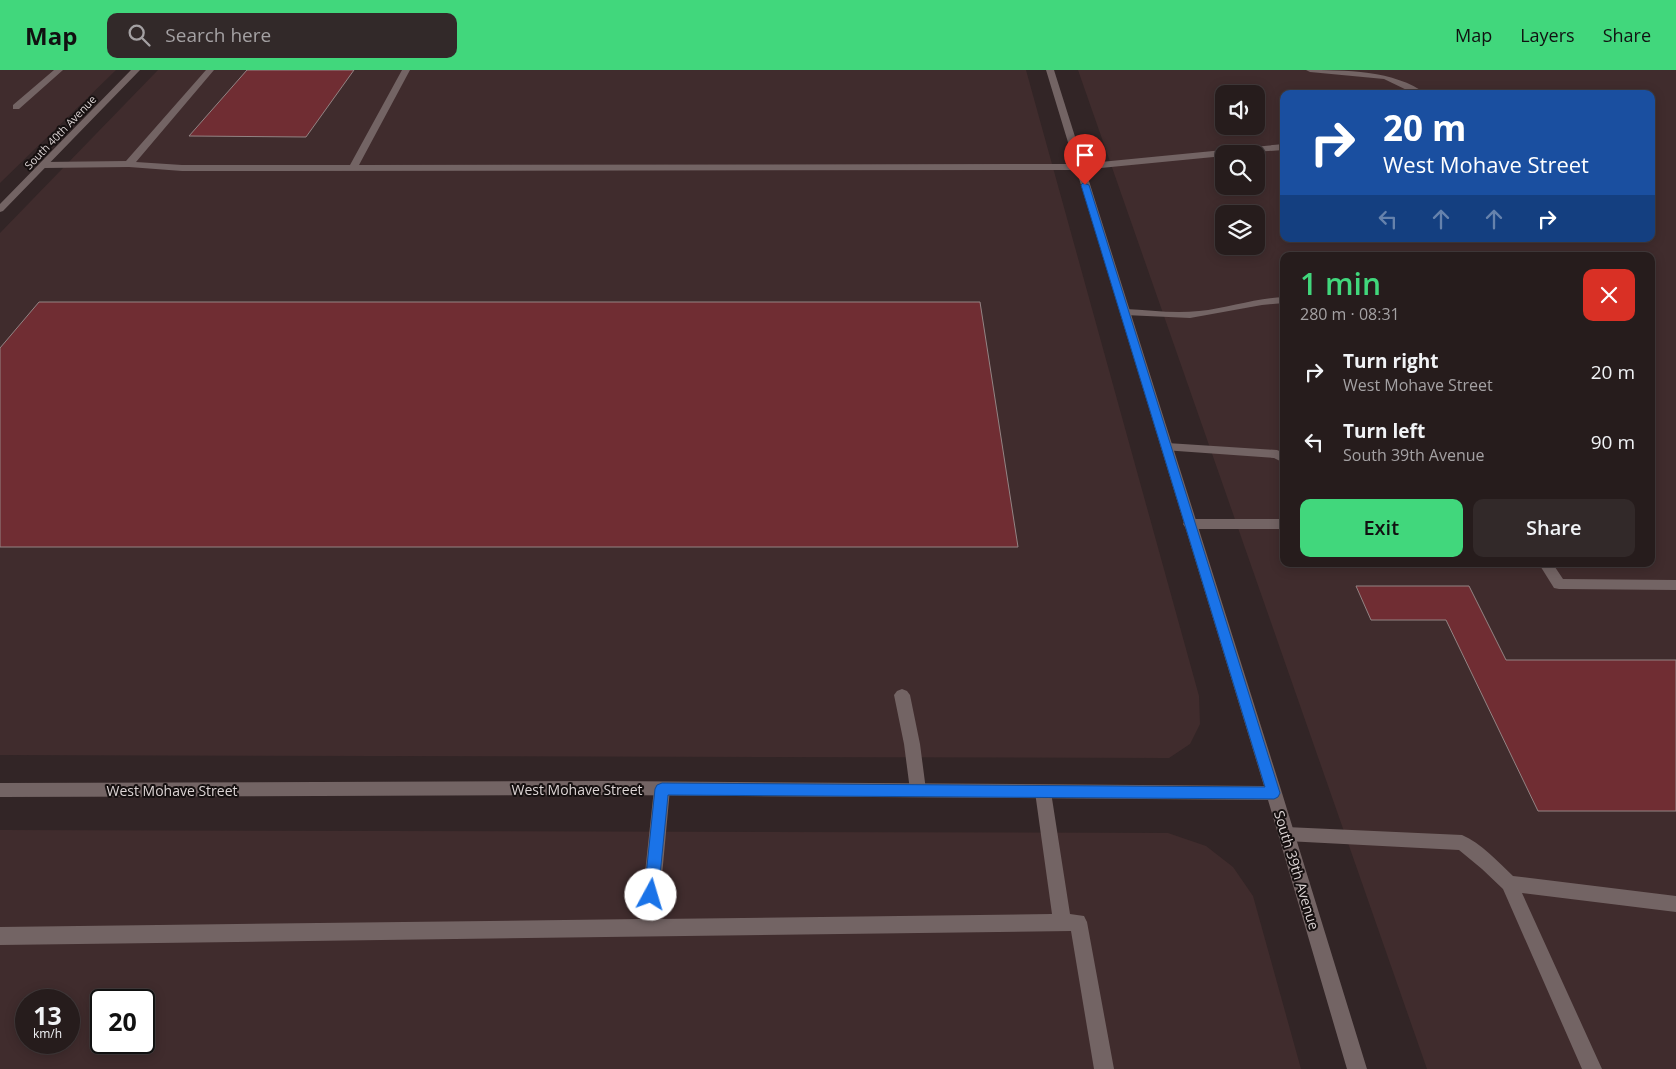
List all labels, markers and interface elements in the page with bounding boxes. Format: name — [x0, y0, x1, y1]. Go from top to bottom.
search box — [107, 13, 457, 58]
text: Map — [25, 19, 77, 52]
icon: search — [125, 21, 153, 49]
text: Search here — [165, 22, 271, 48]
text: Map — [1455, 23, 1492, 47]
text: Layers — [1520, 23, 1575, 47]
text: Share — [1603, 23, 1651, 47]
map controls — [1215, 85, 1265, 255]
button: sound — [1215, 85, 1265, 135]
street label: South 40th Avenue — [21, 92, 99, 172]
text: 20 m — [1383, 104, 1466, 151]
icon: right — [1300, 110, 1365, 175]
pin — [1064, 134, 1106, 185]
icon: arrive — [1071, 141, 1099, 169]
button: search — [1215, 145, 1265, 195]
text: West Mohave Street — [1383, 149, 1589, 179]
button: layers — [1215, 205, 1265, 255]
icon: left — [1374, 205, 1402, 233]
icon: ahead — [1427, 205, 1455, 233]
icon: ahead — [1480, 205, 1508, 233]
icon: right — [1533, 205, 1561, 233]
text: 1 min — [1300, 263, 1381, 304]
button: close — [1583, 269, 1635, 321]
text: 280 m · 08:31 — [1300, 303, 1400, 325]
text: Turn right — [1343, 348, 1438, 374]
icon: right — [1300, 358, 1328, 386]
text: 20 m — [1591, 359, 1635, 385]
text: West Mohave Street — [1343, 374, 1493, 396]
text: Turn left — [1343, 418, 1425, 444]
icon: left — [1300, 428, 1328, 456]
text: 90 m — [1591, 429, 1635, 455]
text: South 39th Avenue — [1343, 444, 1485, 466]
button: Exit — [1300, 499, 1463, 557]
button: Share — [1473, 499, 1635, 557]
street label: West Mohave Street — [511, 780, 643, 799]
street label: West Mohave Street — [106, 781, 238, 800]
street label: South 39th Avenue — [1270, 808, 1324, 932]
position arrow — [624, 868, 676, 920]
speed limit sign: 20 — [90, 989, 155, 1054]
text: 13 — [33, 998, 62, 1032]
text: km/h — [33, 1025, 62, 1042]

